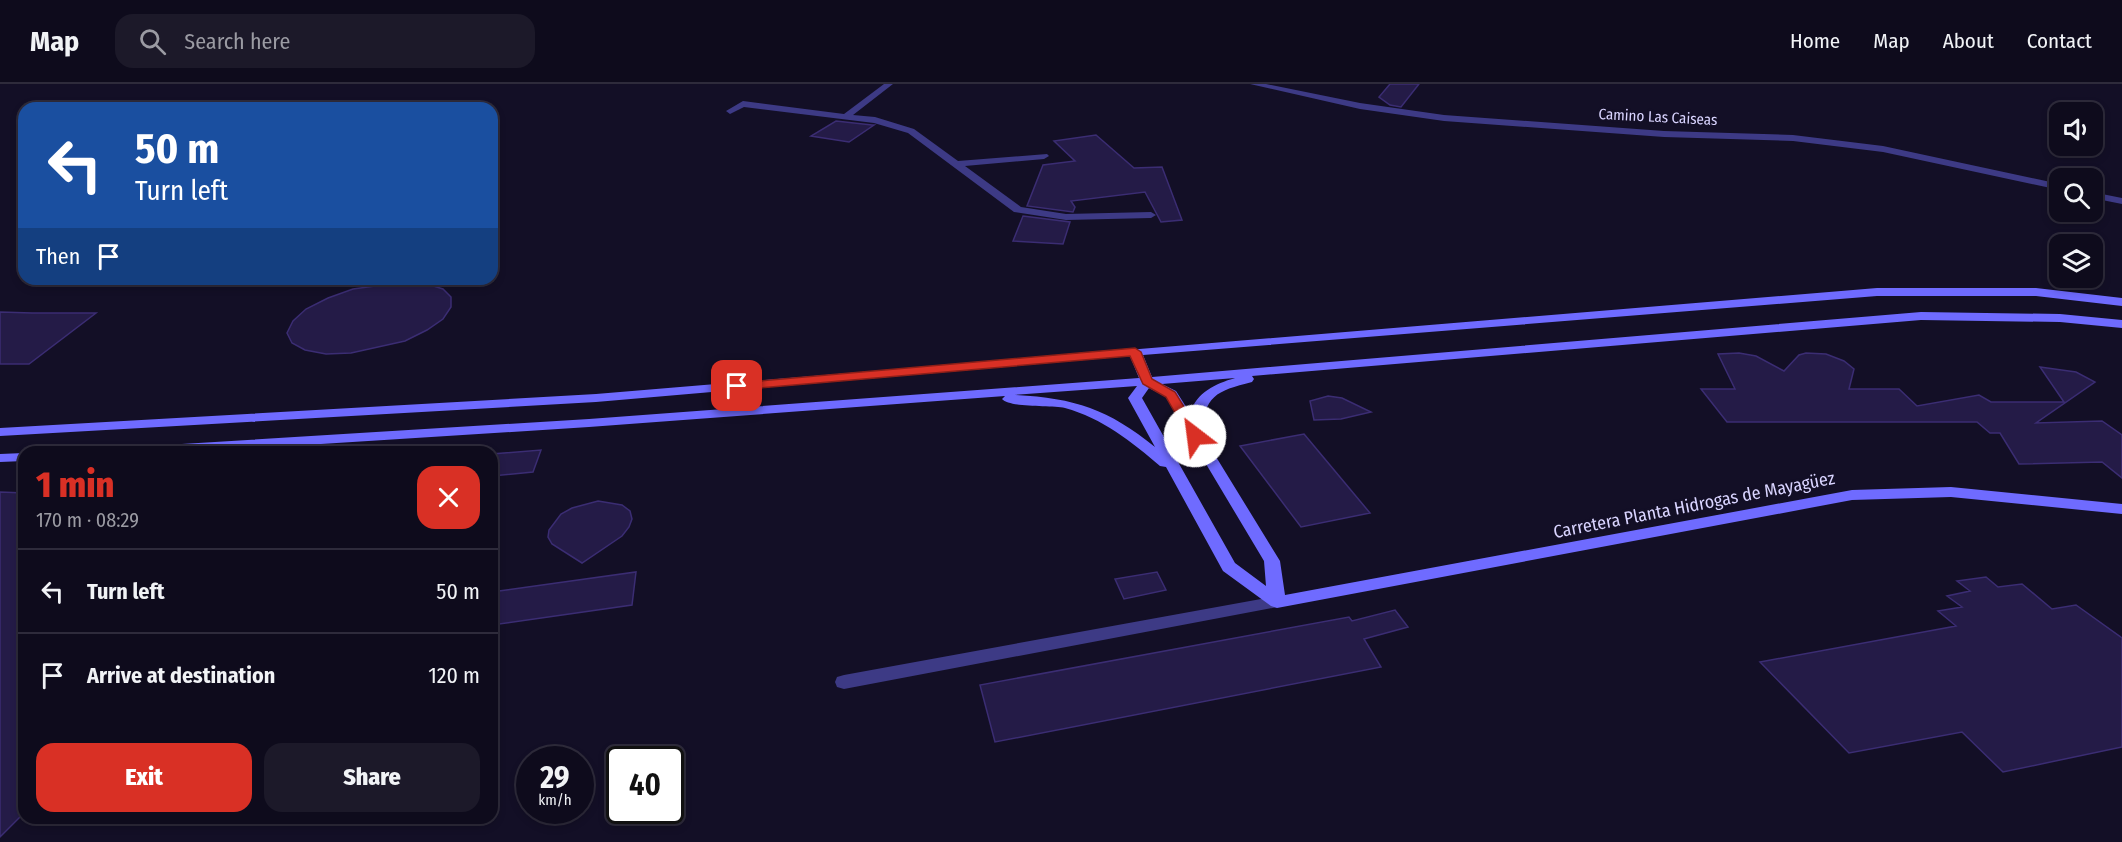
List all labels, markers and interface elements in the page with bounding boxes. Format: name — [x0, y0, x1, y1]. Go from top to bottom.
search box — [115, 14, 535, 68]
text: Map — [30, 25, 79, 58]
icon: search — [136, 25, 169, 58]
text: Search here — [184, 28, 290, 55]
text: Home — [1790, 28, 1840, 54]
text: Map — [1873, 28, 1910, 54]
text: About — [1943, 28, 1994, 54]
text: Contact — [2027, 28, 2092, 54]
map controls — [2049, 102, 2103, 288]
button: sound — [2049, 102, 2103, 156]
street label: Camino Las Caiseas — [1598, 105, 1718, 129]
text: 50 m — [135, 124, 219, 174]
icon: left — [36, 126, 114, 204]
button: search — [2049, 168, 2103, 222]
text: Turn left — [135, 175, 228, 207]
button: layers — [2049, 234, 2103, 288]
icon: arrive — [92, 240, 125, 273]
text: Then — [36, 243, 80, 270]
pin — [711, 360, 762, 411]
icon: arrive — [720, 369, 753, 402]
position arrow — [1163, 404, 1227, 468]
text: 1 min — [36, 463, 114, 507]
button: close — [417, 466, 480, 529]
street label: Carretera Planta Hidrogas de Mayagüez — [1551, 467, 1837, 543]
text: 170 m · 08:29 — [36, 508, 139, 532]
icon: left — [36, 575, 69, 608]
text: Turn left — [87, 578, 165, 605]
text: 50 m — [436, 578, 480, 605]
icon: arrive — [36, 659, 69, 692]
text: Arrive at destination — [87, 662, 275, 689]
text: 120 m — [428, 662, 480, 689]
button: Exit — [36, 743, 252, 812]
button: Share — [264, 743, 480, 812]
speed limit sign: 40 — [606, 746, 684, 824]
text: 29 — [540, 760, 570, 796]
text: km/h — [538, 791, 572, 809]

